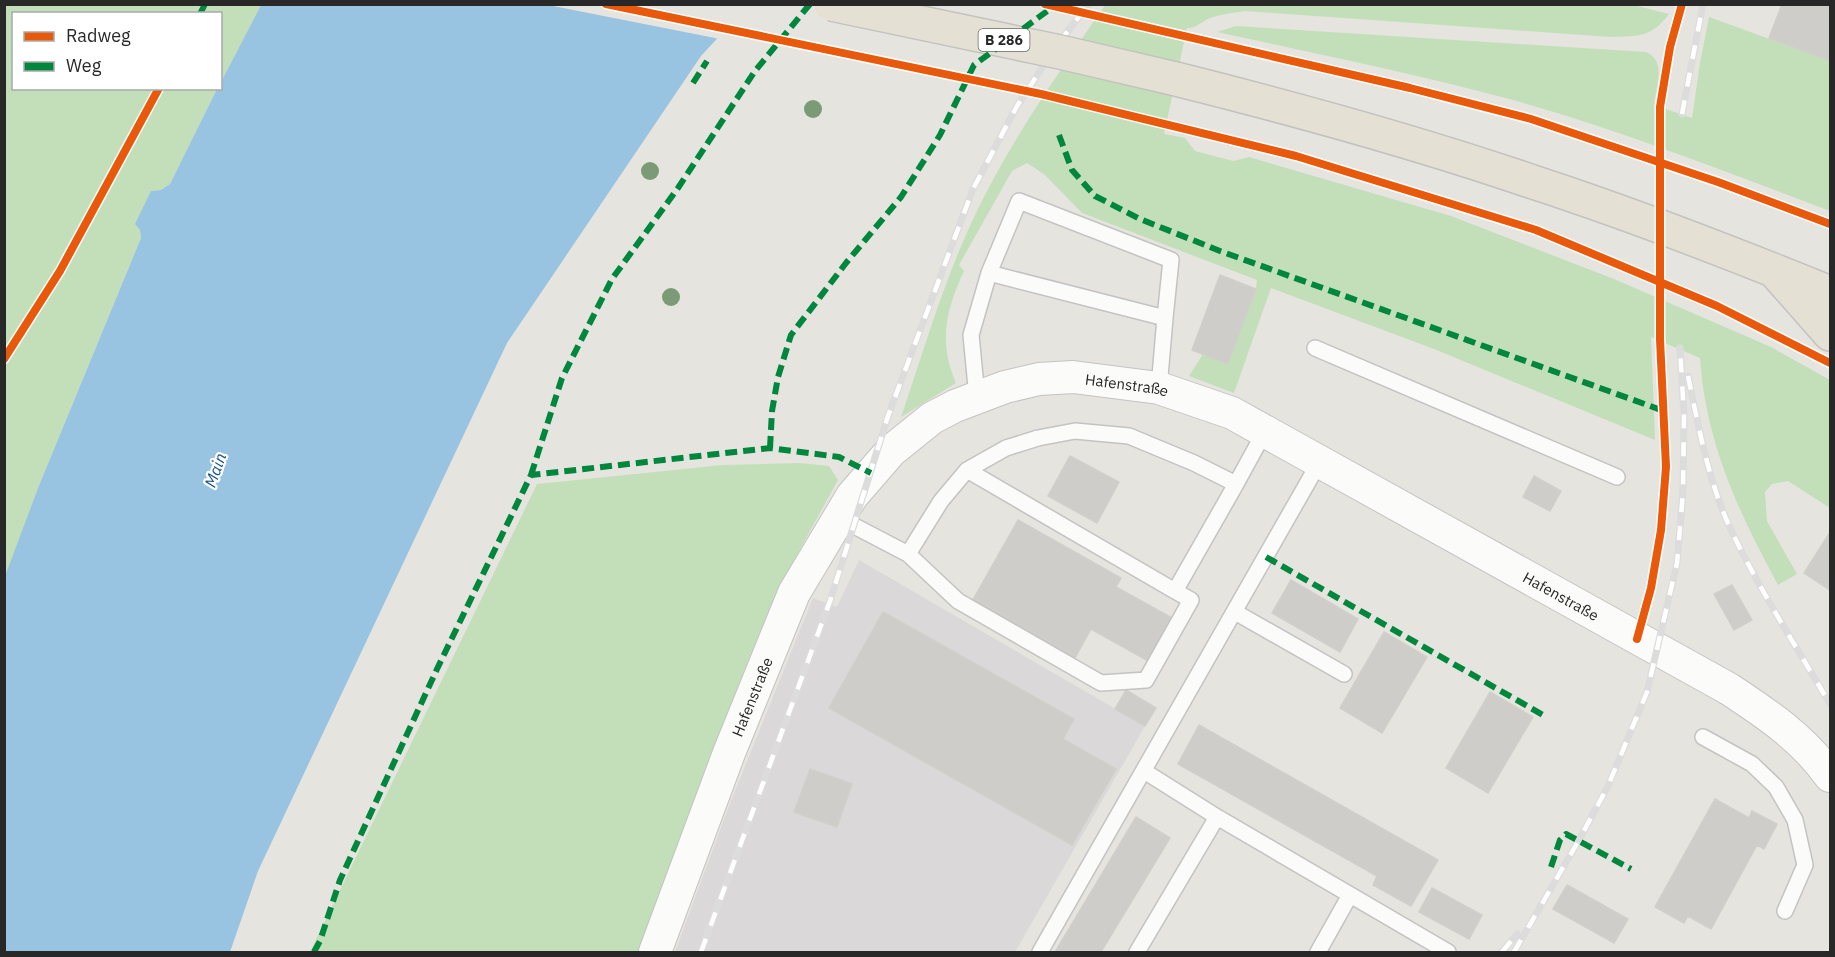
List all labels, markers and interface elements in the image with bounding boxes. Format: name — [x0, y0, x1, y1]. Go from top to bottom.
legend — [12, 12, 222, 90]
text: Radweg — [66, 24, 131, 47]
road number: B 286 — [978, 29, 1030, 51]
text: Weg — [66, 54, 102, 77]
street label: Hafenstraße — [1084, 369, 1171, 400]
water label: Main — [200, 450, 230, 490]
street label: Hafenstraße — [1520, 567, 1602, 624]
street label: Hafenstraße — [727, 654, 776, 739]

